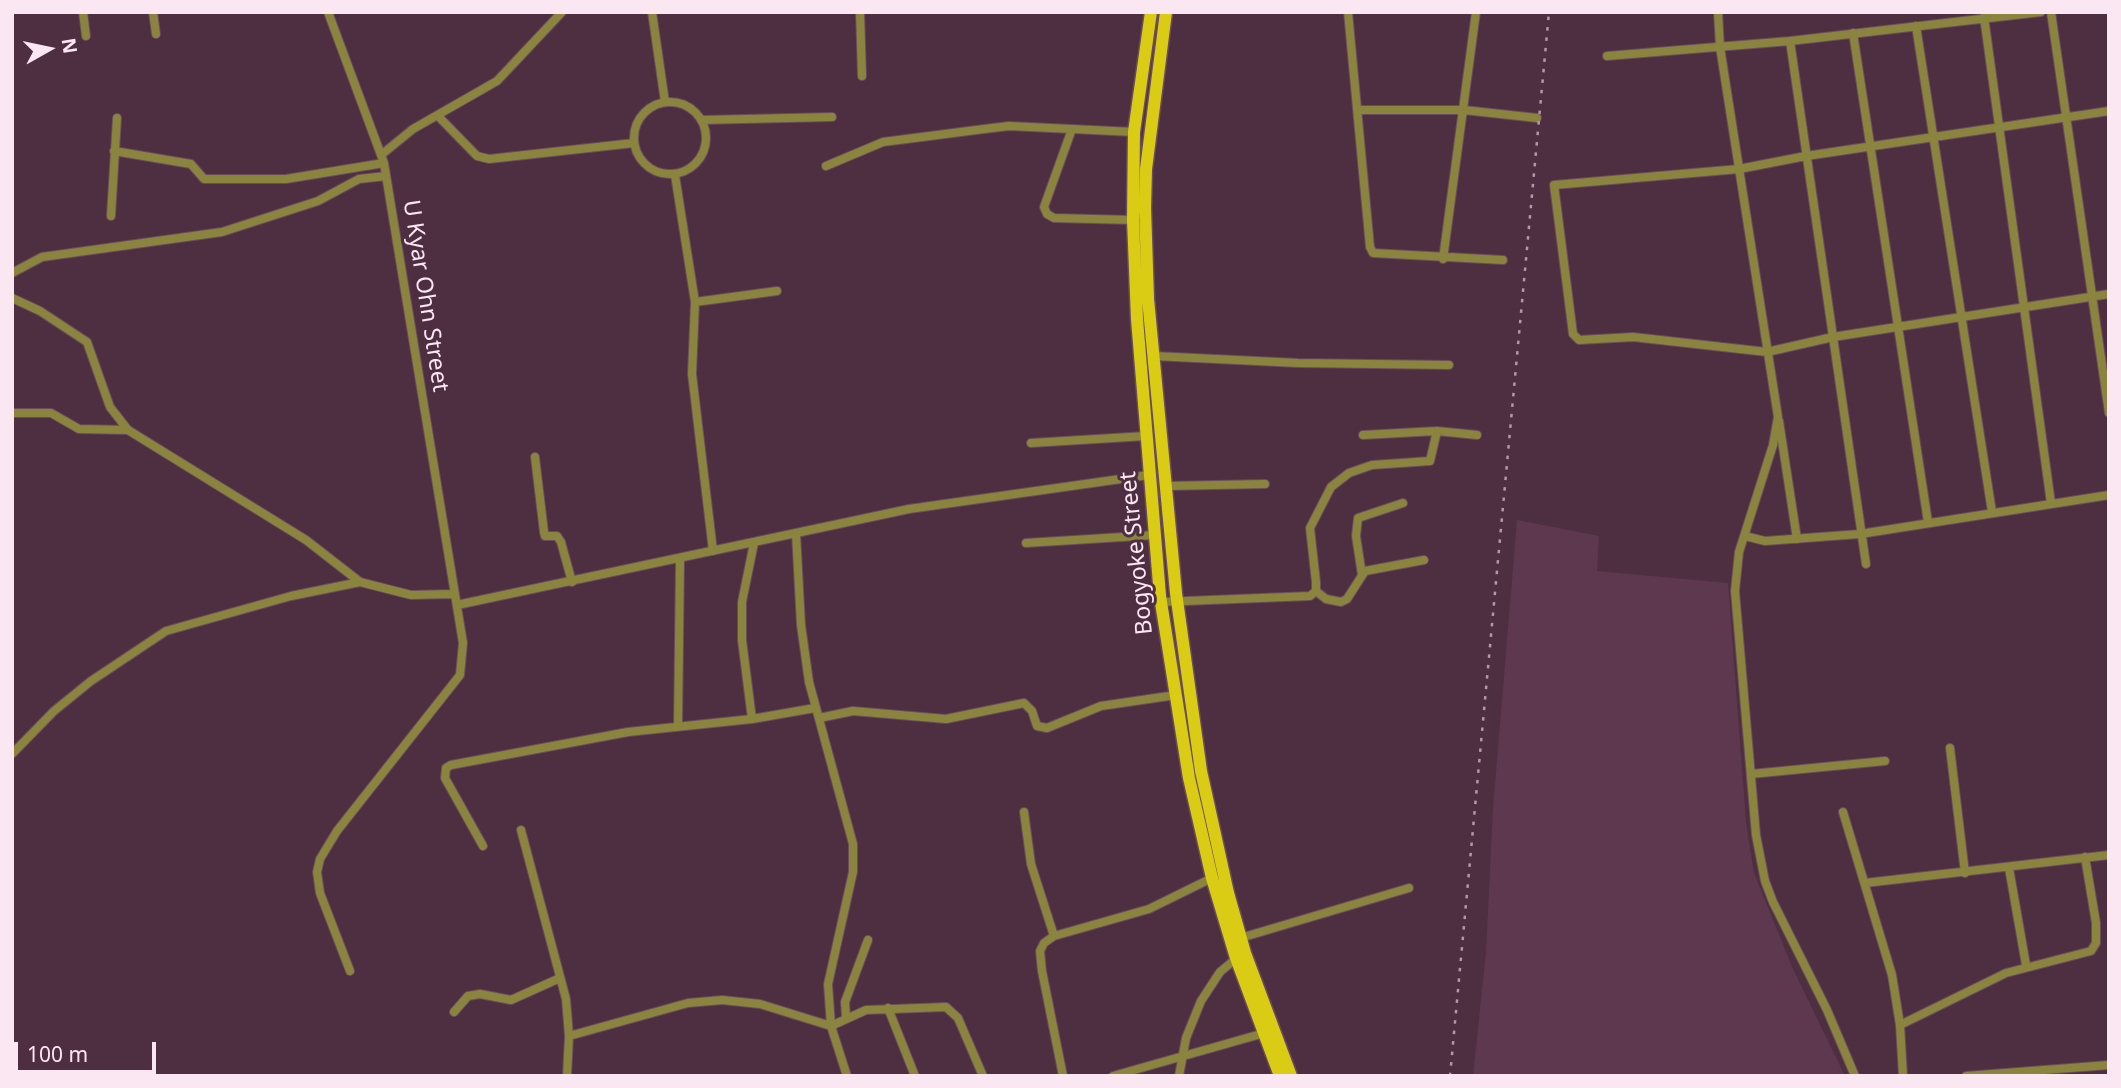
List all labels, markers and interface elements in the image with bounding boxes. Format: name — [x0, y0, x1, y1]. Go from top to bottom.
north arrow — [14, 14, 84, 84]
text: N — [56, 36, 84, 55]
street label: U Kyar Ohn Street — [396, 198, 454, 394]
street label: Bogyoke Street — [1115, 470, 1159, 636]
scale bar — [18, 1028, 159, 1072]
text: 100 m — [27, 1040, 88, 1068]

